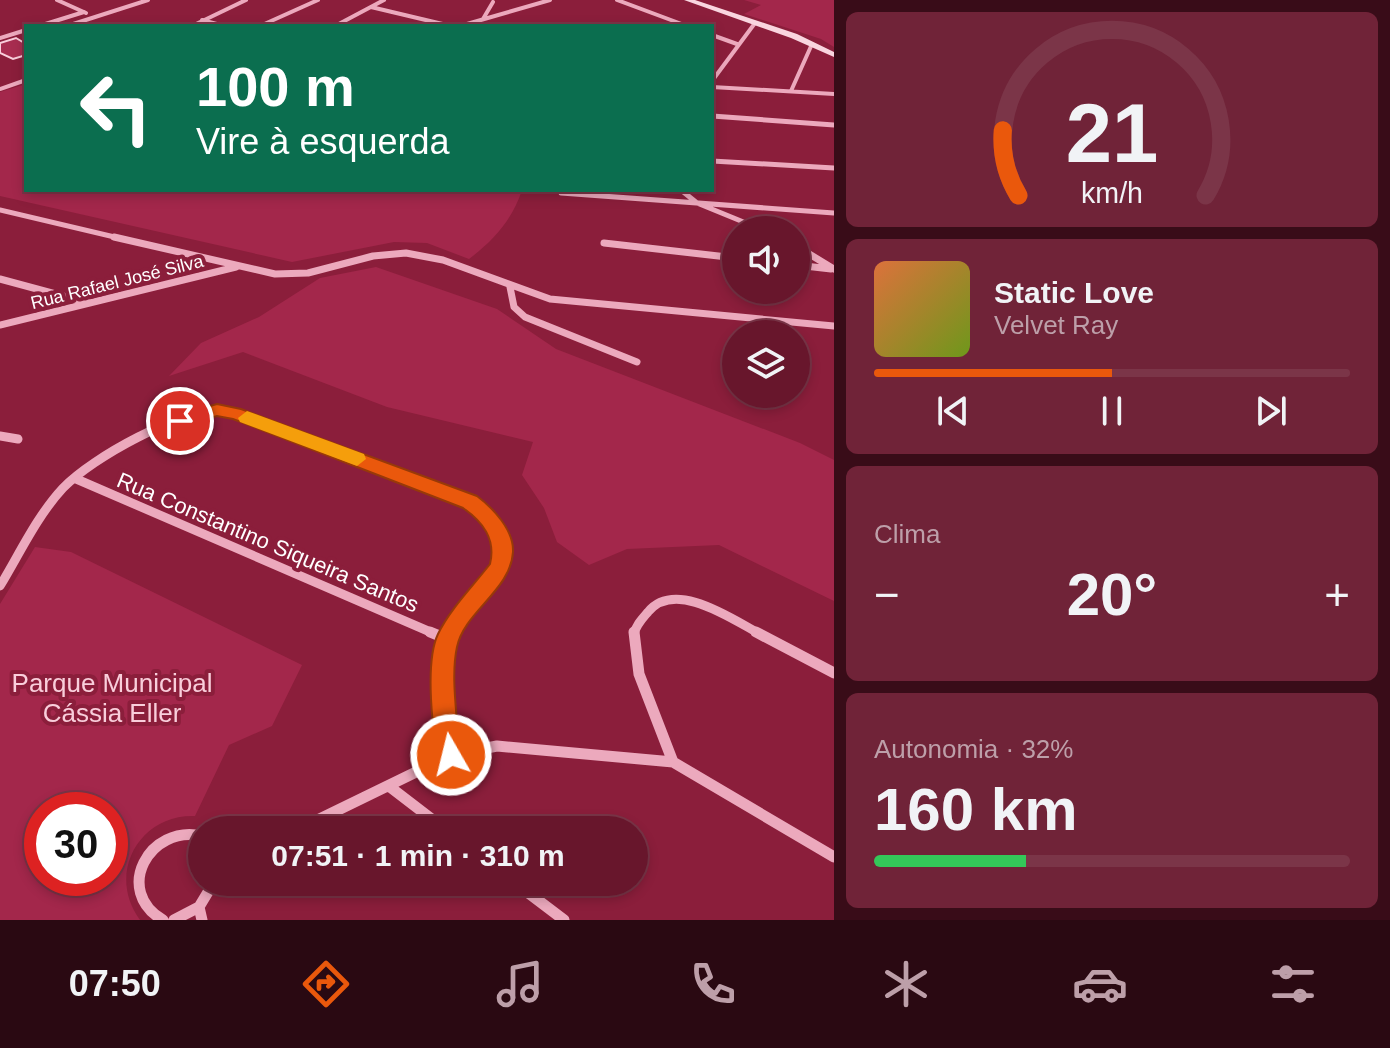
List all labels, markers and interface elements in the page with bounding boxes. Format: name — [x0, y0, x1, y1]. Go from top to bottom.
text: 100 m — [196, 55, 355, 118]
icon: left — [64, 56, 168, 160]
text: 21 — [1066, 86, 1158, 179]
text: Vire à esquerda — [196, 121, 450, 162]
text: km/h — [1081, 177, 1143, 209]
map controls — [722, 216, 810, 408]
button: sound — [722, 216, 810, 304]
street label: Rua Rafael José Silva — [29, 251, 206, 313]
text: Static Love — [994, 276, 1154, 309]
text: Velvet Ray — [994, 310, 1118, 340]
button: layers — [722, 320, 810, 408]
pin — [146, 387, 214, 455]
icon: previous — [931, 389, 975, 433]
icon: pause — [1090, 389, 1134, 433]
icon: next — [1249, 389, 1293, 433]
icon: arrive — [158, 399, 202, 443]
street label: Rua Constantino Siqueira Santos — [113, 467, 422, 618]
text: Clima — [874, 519, 940, 549]
text: 20° — [1067, 561, 1157, 628]
text: − — [874, 570, 900, 619]
text: + — [1324, 570, 1350, 619]
park label: Parque Municipal Cássia Eller — [12, 668, 212, 728]
position arrow — [409, 713, 493, 797]
text: Autonomia · 32% — [874, 734, 1073, 764]
text: 160 km — [874, 776, 1078, 843]
speed limit sign: 30 — [24, 792, 128, 896]
text: 07:51 · 1 min · 310 m — [271, 839, 565, 872]
icon: directions — [298, 956, 354, 1012]
icon: music — [492, 956, 548, 1012]
icon: phone — [685, 956, 741, 1012]
icon: climate — [878, 956, 934, 1012]
icon: car — [1072, 956, 1128, 1012]
icon: filters — [1265, 956, 1321, 1012]
text: 07:50 — [69, 963, 161, 1004]

